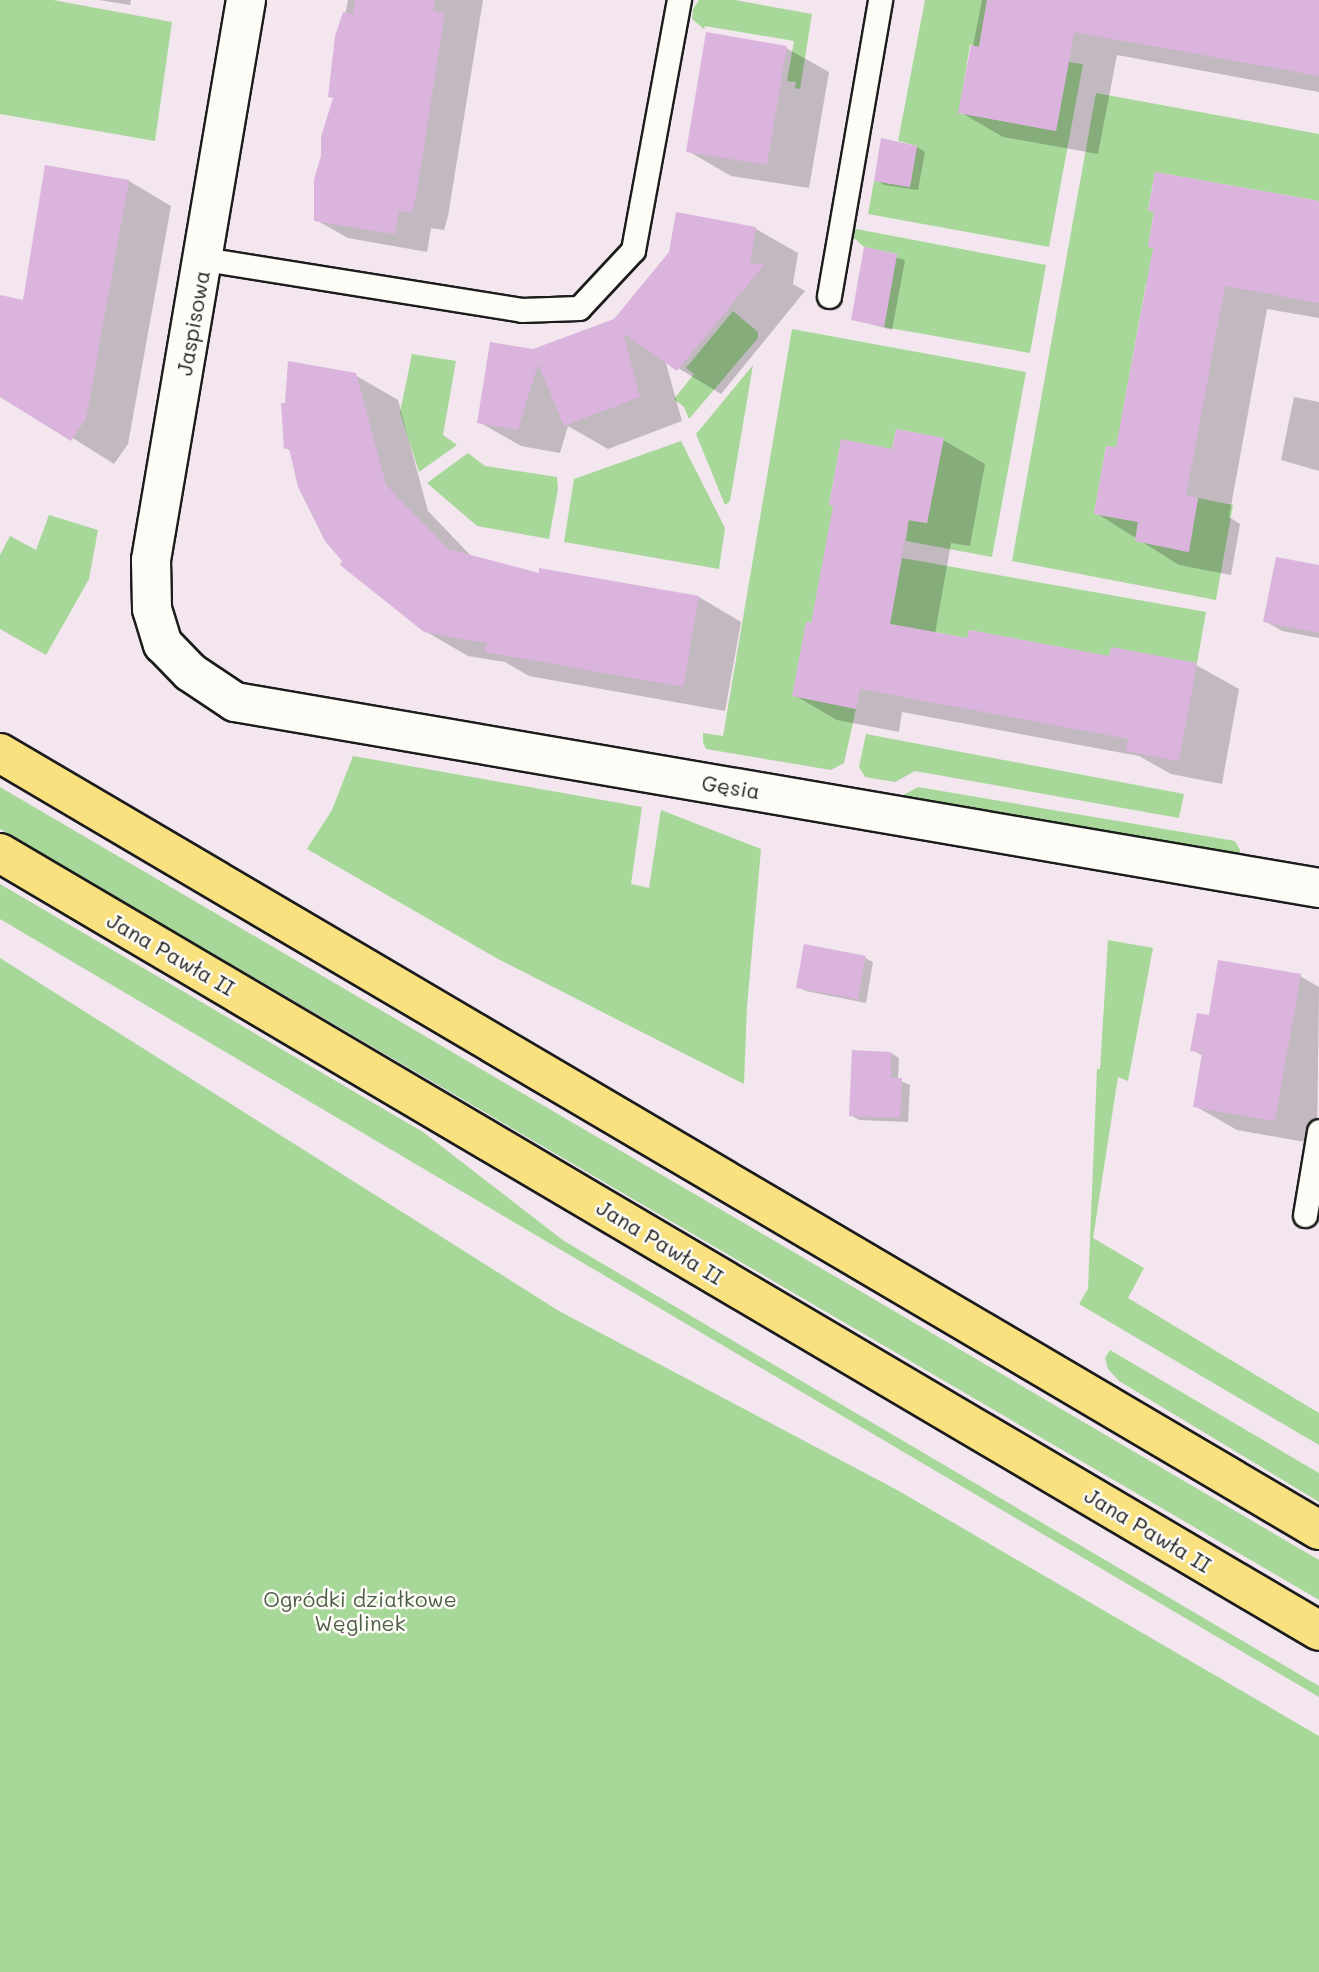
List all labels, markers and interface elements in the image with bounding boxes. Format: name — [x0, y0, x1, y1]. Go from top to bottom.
street label: Jaspisowa — [171, 268, 215, 378]
street label: Gęsia — [700, 770, 762, 804]
street label: Jana Pawła II — [103, 907, 239, 1001]
street label: Jana Pawła II — [592, 1194, 728, 1290]
street label: Jana Pawła II — [1080, 1482, 1216, 1578]
park label: Ogródki działkowe Węglinek — [263, 1586, 457, 1636]

